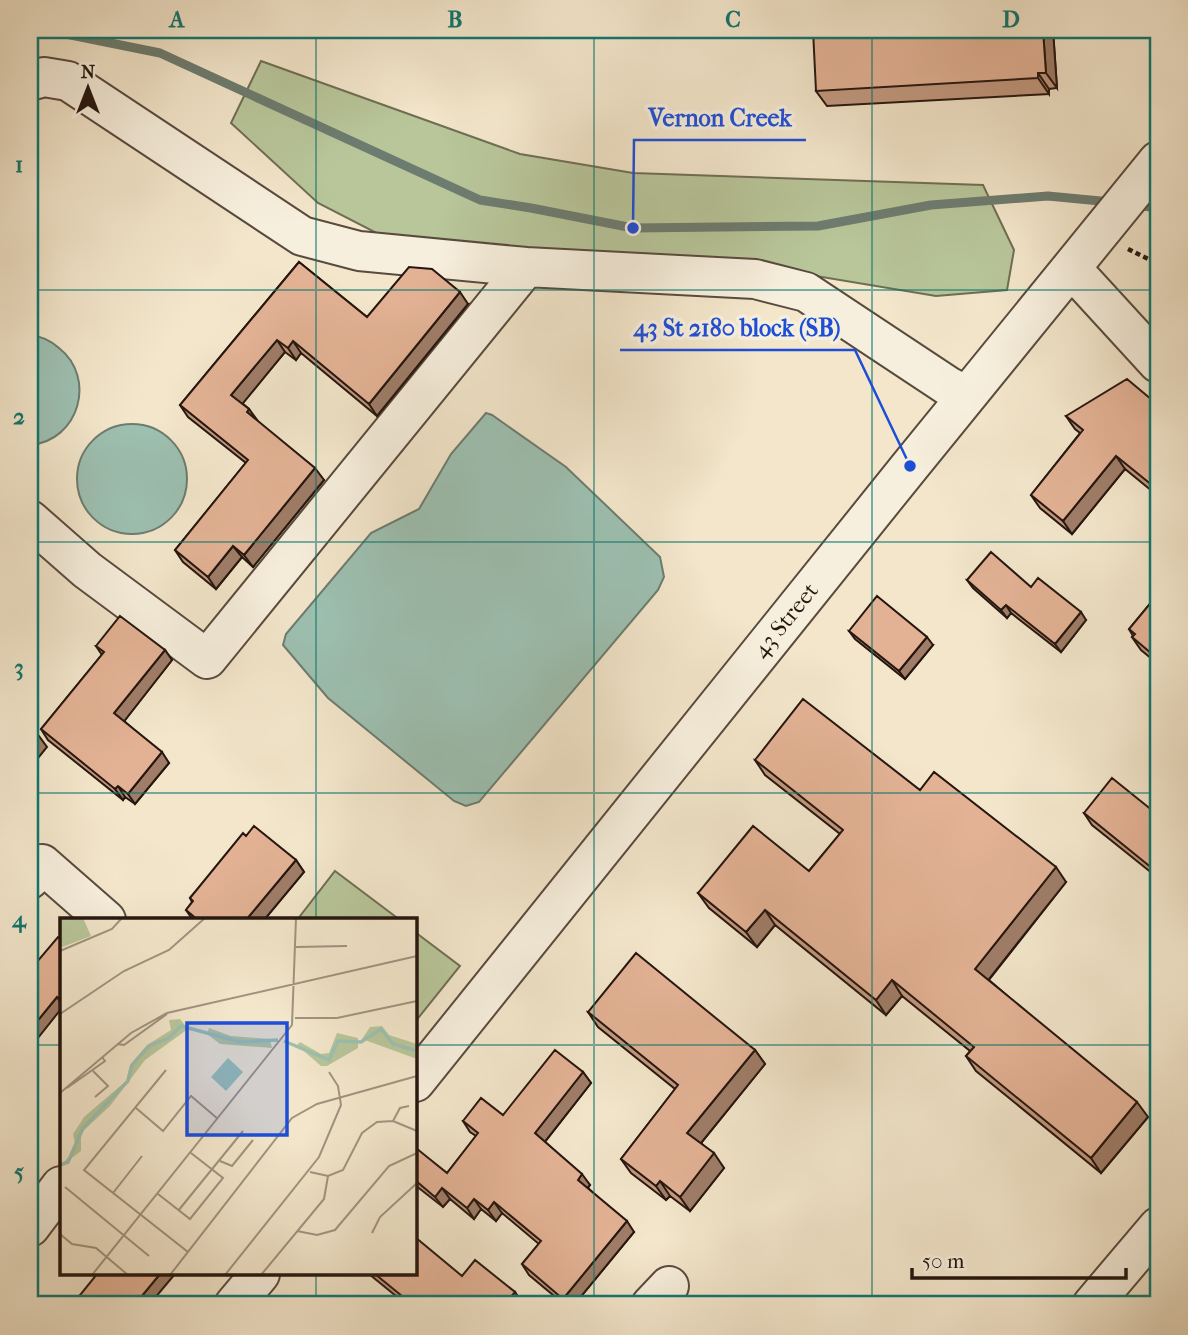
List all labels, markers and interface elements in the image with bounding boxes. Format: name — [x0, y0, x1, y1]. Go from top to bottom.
text: A — [168, 6, 186, 33]
text: B — [448, 6, 463, 33]
text: C — [725, 6, 741, 33]
text: D — [1002, 6, 1020, 33]
north arrow — [52, 52, 122, 122]
text: N — [81, 61, 96, 83]
callout: Vernon Creek — [634, 95, 806, 140]
text: Vernon Creek — [647, 104, 792, 132]
text: 1 — [15, 151, 23, 178]
callout: 43 St 2180 block (SB) — [620, 305, 855, 350]
text: 43 St 2180 block (SB) — [633, 314, 841, 343]
text: 2 — [13, 403, 25, 430]
street label: 43 Street — [747, 577, 824, 663]
text: 3 — [14, 654, 24, 681]
text: 4 — [11, 906, 27, 933]
inset map — [60, 918, 416, 1276]
text: 5 — [14, 1158, 24, 1185]
scale bar — [912, 1237, 1125, 1281]
text: 50 m — [922, 1249, 965, 1273]

